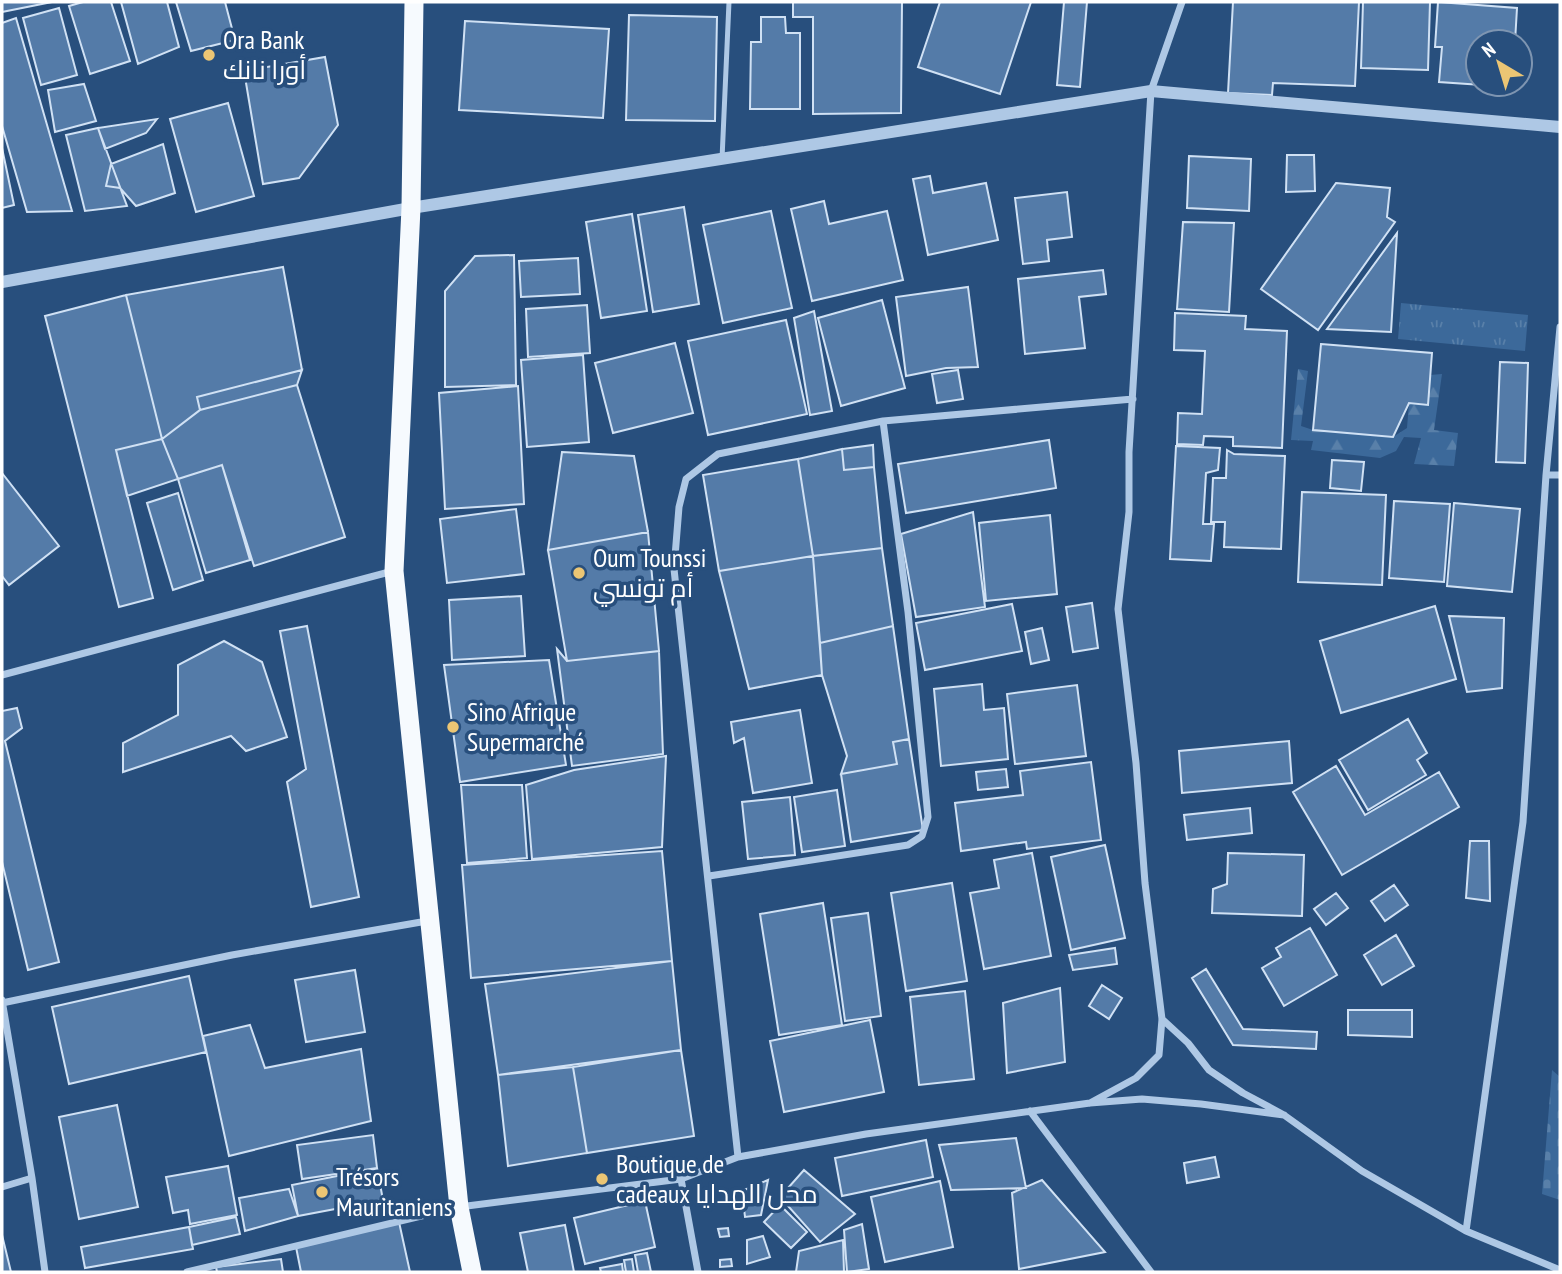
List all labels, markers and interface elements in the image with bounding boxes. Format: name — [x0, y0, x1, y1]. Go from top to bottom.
place label: Ora Bank أورا نانك — [223, 23, 306, 86]
north arrow — [1464, 28, 1534, 98]
text: N — [1477, 37, 1500, 62]
marker: Ora Bank أورا نانك — [201, 47, 217, 63]
place label: Oum Tounssi أم تونسي — [593, 541, 706, 607]
marker: Oum Tounssi أم تونسي — [571, 565, 587, 581]
place label: Sino Afrique Supermarché — [467, 695, 584, 758]
marker: Sino Afrique Supermarché — [445, 719, 461, 735]
place label: Boutique de cadeaux محل الهدايا — [616, 1147, 818, 1210]
place label: Trésors Mauritaniens — [336, 1160, 453, 1223]
marker: Boutique de cadeaux محل الهدايا — [594, 1171, 610, 1187]
marker: Trésors Mauritaniens — [314, 1184, 330, 1200]

